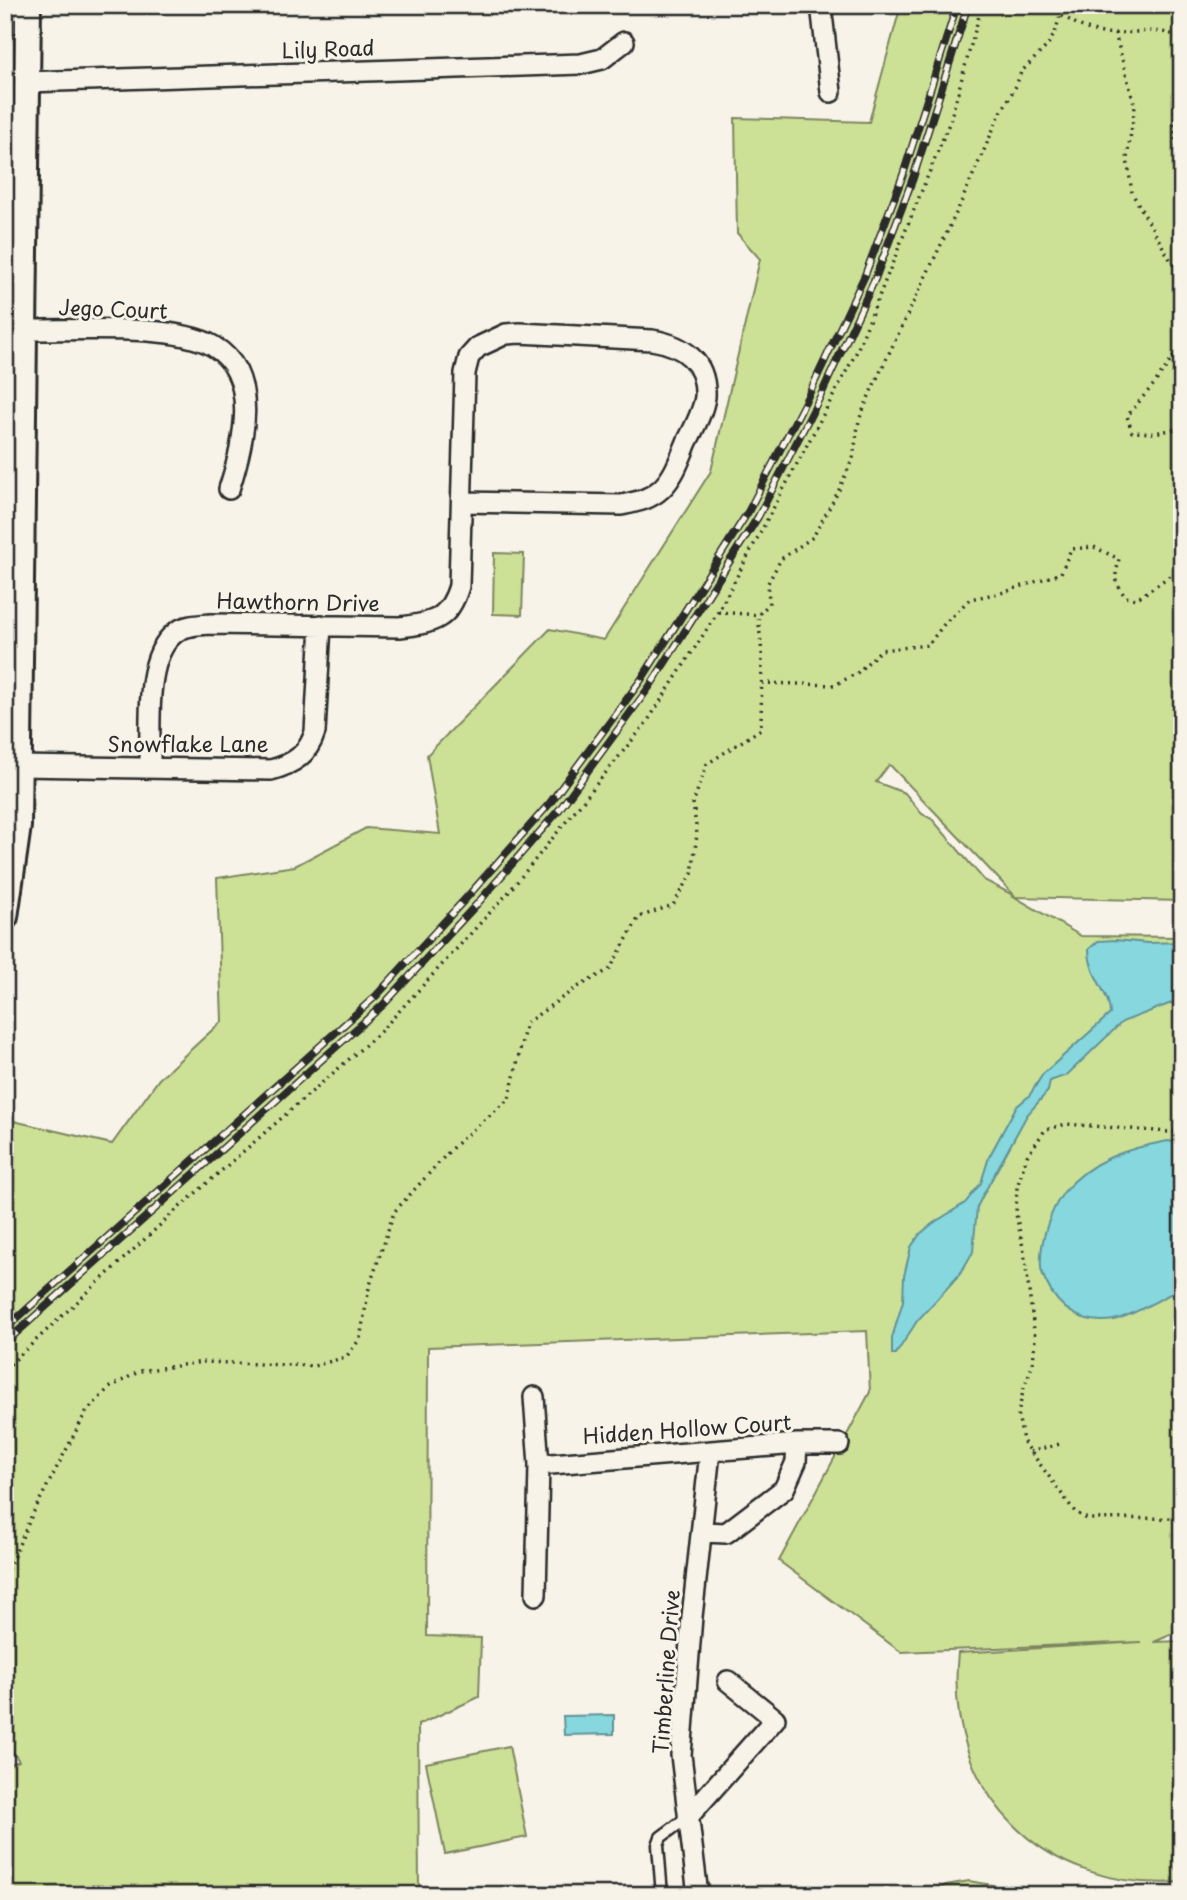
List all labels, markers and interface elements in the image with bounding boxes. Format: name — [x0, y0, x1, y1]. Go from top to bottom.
street label: Lily Road — [281, 30, 375, 66]
street label: Jego Court — [58, 290, 168, 326]
street label: Hawthorn Drive — [216, 584, 380, 618]
street label: Snowflake Lane — [108, 727, 268, 759]
street label: Hidden Hollow Court — [581, 1405, 792, 1451]
street label: Timberline Drive — [643, 1589, 687, 1755]

